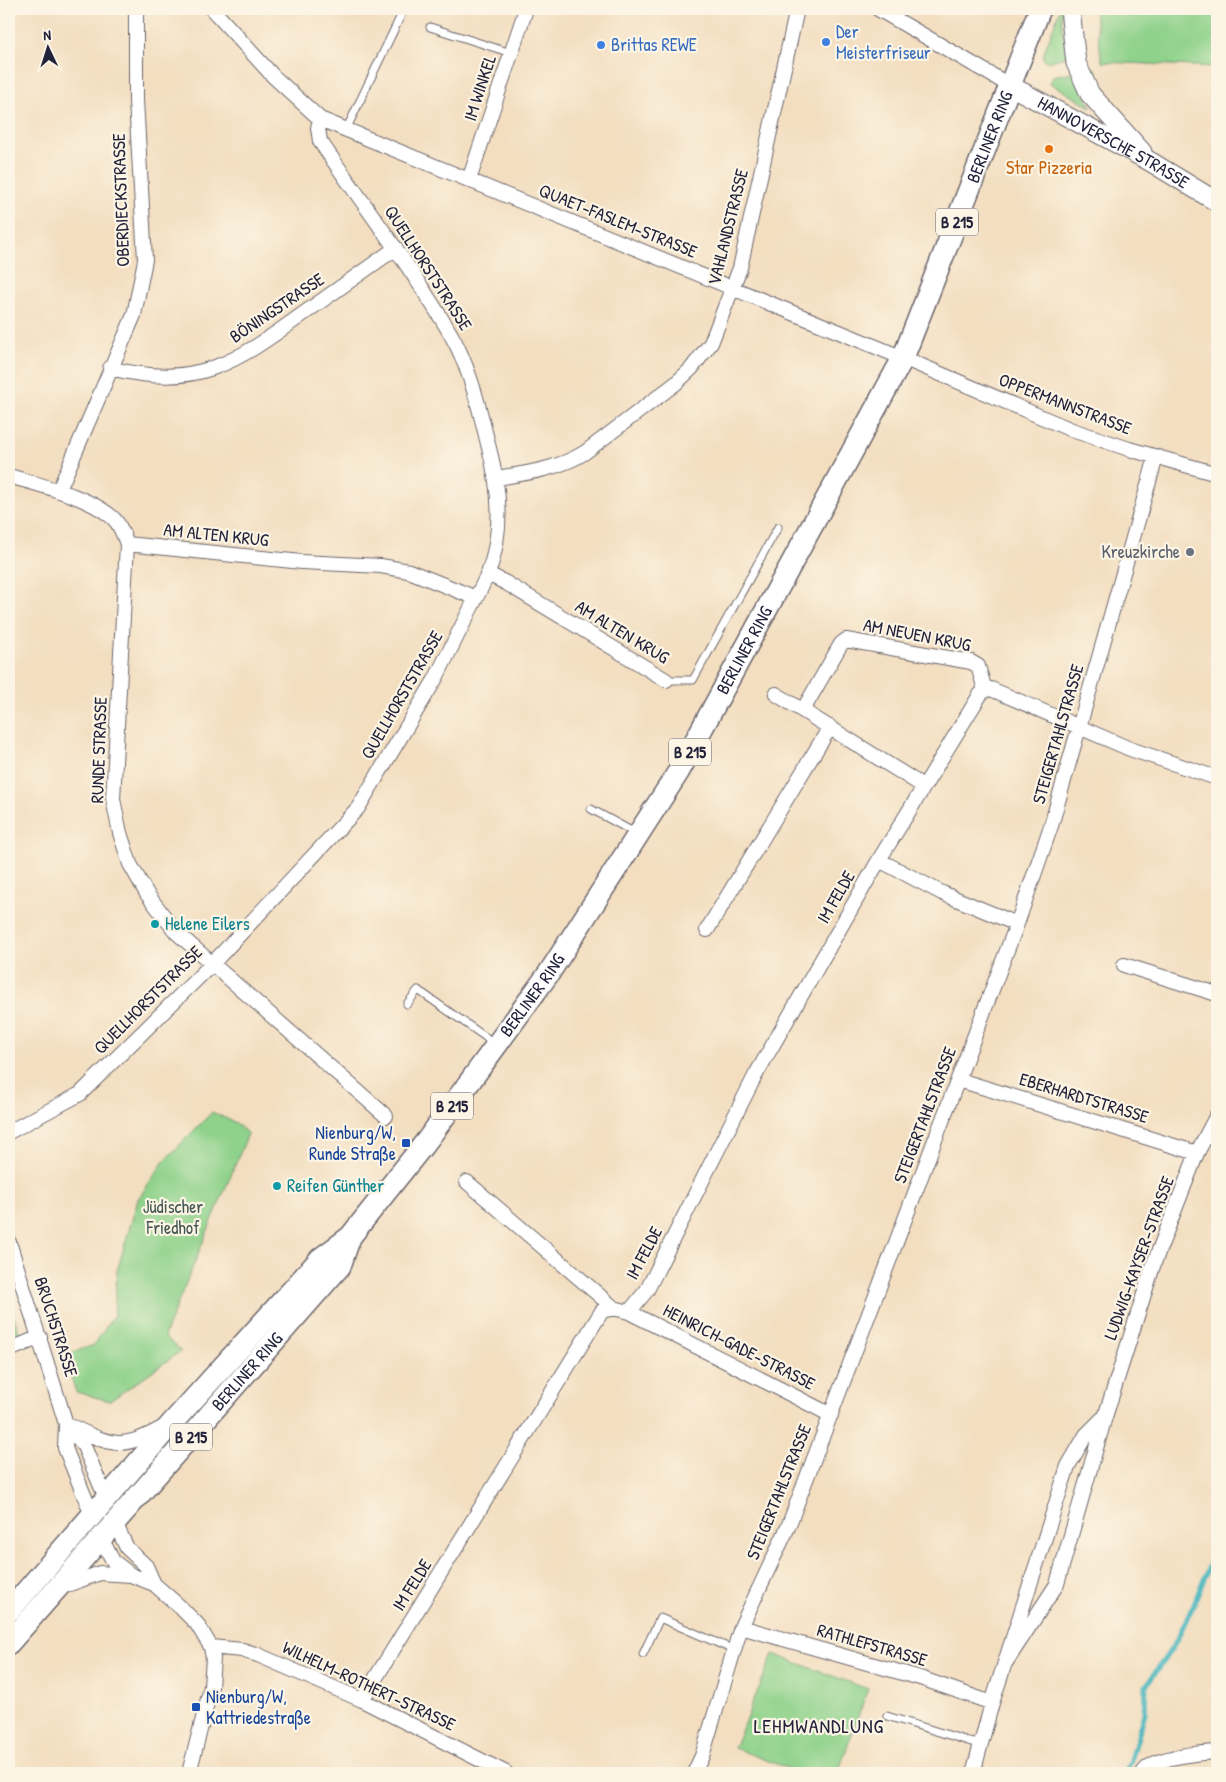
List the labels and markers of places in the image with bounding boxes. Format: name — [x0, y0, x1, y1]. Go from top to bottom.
place label: Der Meisterfriseur — [836, 19, 931, 65]
place label: Brittas REWE — [611, 32, 697, 57]
marker: Der Meisterfriseur — [820, 36, 832, 48]
marker: Brittas REWE — [595, 39, 607, 51]
marker: Star Pizzeria — [1043, 143, 1055, 155]
place label: Star Pizzeria — [1006, 155, 1092, 180]
place label: Kreuzkirche — [1101, 539, 1180, 564]
marker: Kreuzkirche — [1184, 546, 1196, 558]
place label: Helene Eilers — [165, 911, 250, 936]
marker: Helene Eilers — [149, 918, 161, 930]
place label: Nienburg/W, Runde Straße — [309, 1120, 396, 1166]
marker: Nienburg/W, Runde Straße — [400, 1137, 412, 1149]
place label: Reifen Günther — [287, 1173, 384, 1198]
marker: Reifen Günther — [271, 1180, 283, 1192]
place label: Nienburg/W, Kattriedestraße — [206, 1684, 311, 1730]
marker: Nienburg/W, Kattriedestraße — [190, 1701, 202, 1713]

